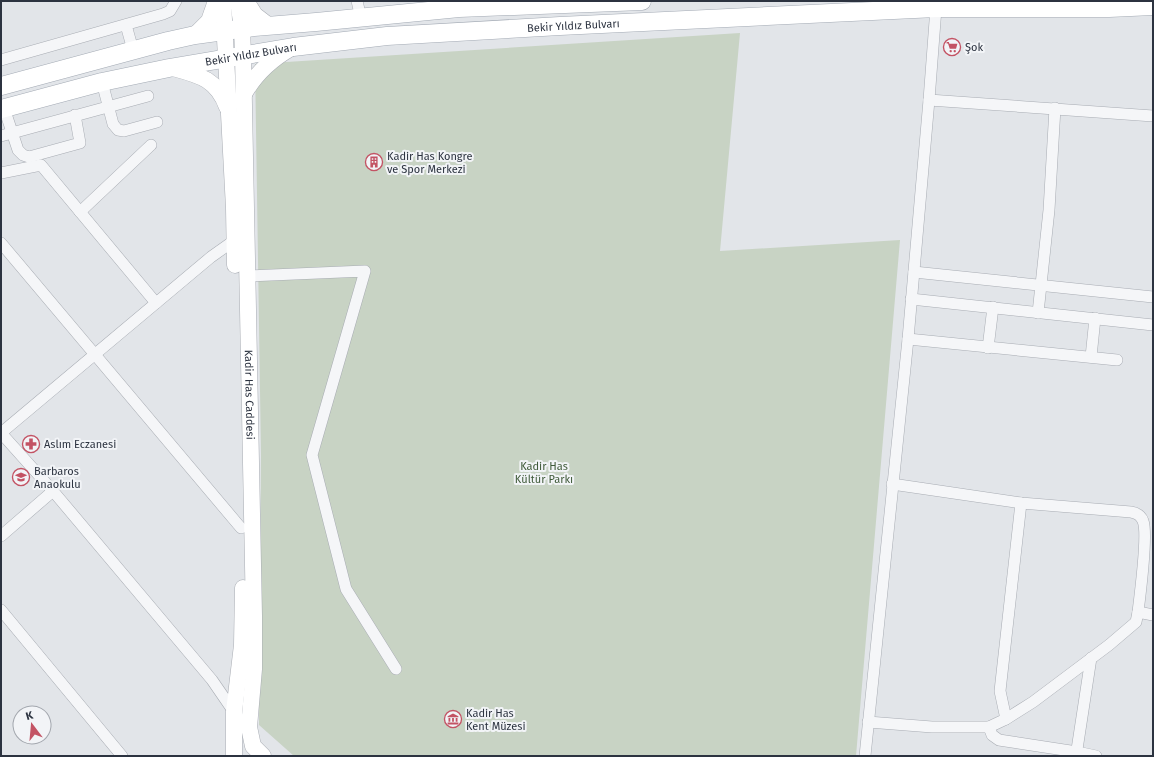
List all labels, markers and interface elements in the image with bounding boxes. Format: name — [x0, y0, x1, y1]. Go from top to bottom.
street label: Bekir Yıldız Bulvarı — [527, 17, 620, 35]
supermarket icon: Şok — [942, 37, 962, 57]
street label: Bekir Yıldız Bulvarı — [204, 41, 297, 69]
place label: Şok — [965, 41, 983, 54]
place label: Kadir Has Kongre ve Spor Merkezi — [387, 150, 472, 176]
building icon: Kadir Has Kongre ve Spor Merkezi — [364, 152, 384, 172]
street label: Kadir Has Caddesi — [242, 349, 257, 440]
pharmacy icon: Aslım Eczanesi — [21, 434, 41, 454]
place label: Aslım Eczanesi — [44, 438, 116, 451]
park label: Kadir Has Kültür Parkı — [515, 460, 573, 486]
place label: Barbaros Anaokulu — [34, 465, 81, 491]
school or university icon: Barbaros Anaokulu — [11, 467, 31, 487]
north arrow — [12, 705, 52, 745]
place label: Kadir Has Kent Müzesi — [466, 707, 526, 733]
text: K — [24, 708, 36, 723]
museum icon: Kadir Has Kent Müzesi — [443, 709, 463, 729]

